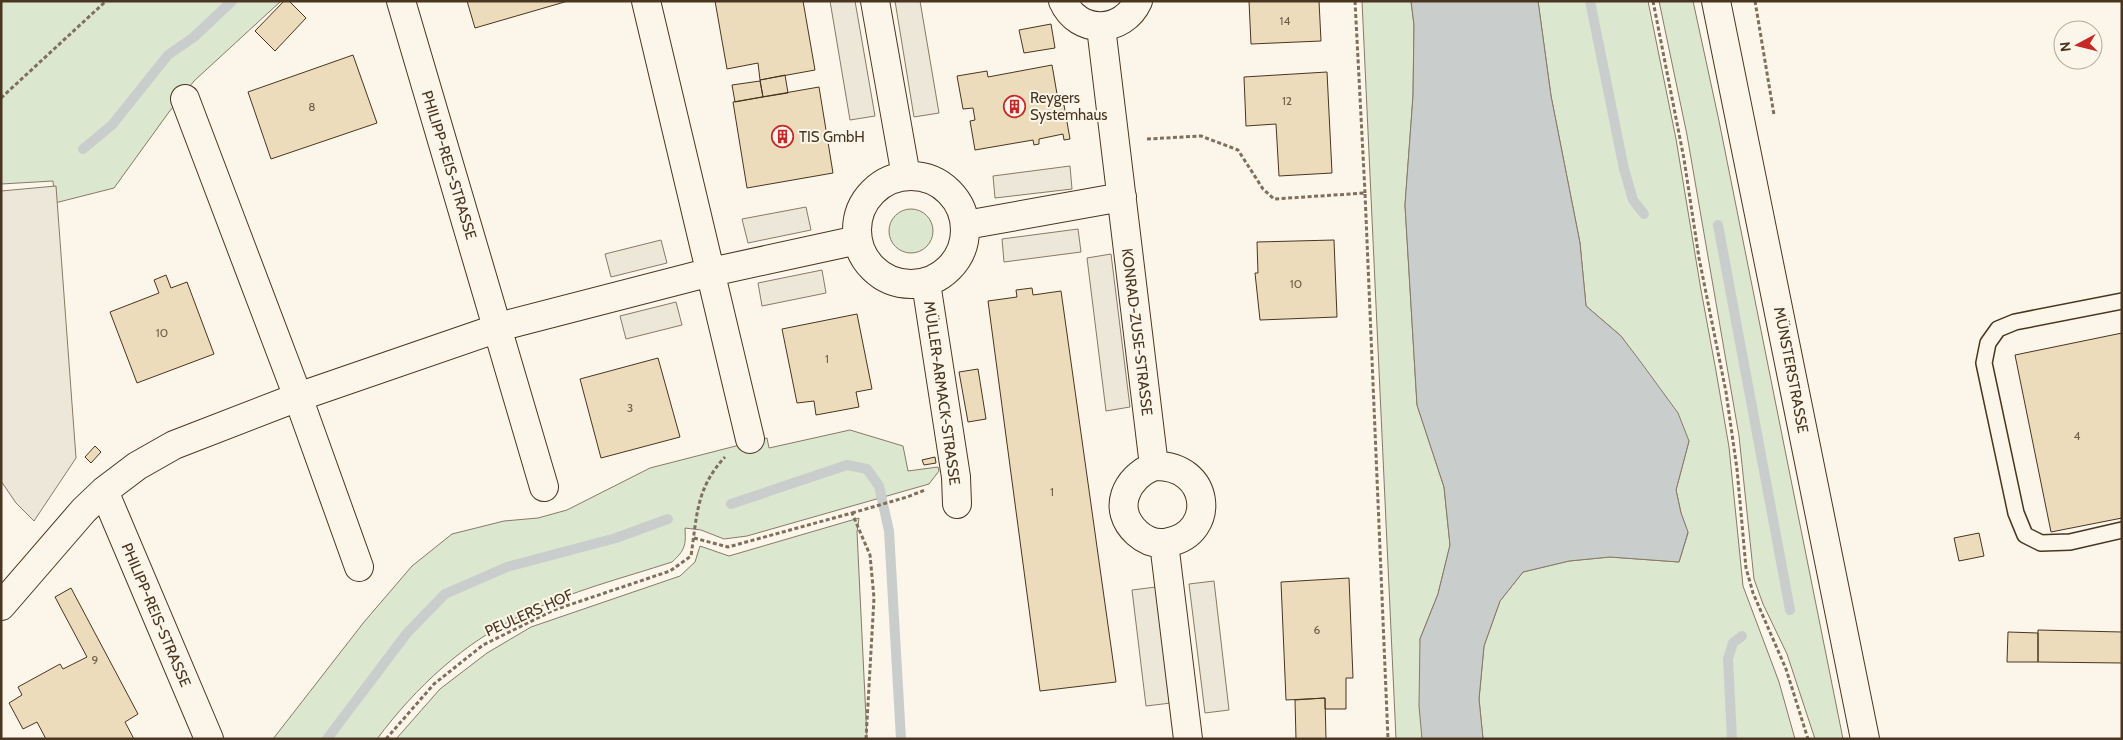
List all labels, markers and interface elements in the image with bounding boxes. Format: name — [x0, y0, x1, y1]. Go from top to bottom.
house number: 14 — [1280, 13, 1290, 28]
north arrow — [2053, 20, 2103, 70]
text: N — [2056, 41, 2075, 53]
street label: PHILIPP-REIS-STRASSE — [418, 88, 480, 242]
place label: Reygers Systemhaus — [1030, 89, 1107, 124]
house number: 12 — [1282, 93, 1292, 108]
building icon: Reygers Systemhaus — [1002, 95, 1026, 119]
house number: 8 — [308, 99, 316, 114]
building icon: TIS GmbH — [771, 125, 795, 149]
place label: TIS GmbH — [799, 128, 865, 146]
street label: KONRAD-ZUSE-STRASSE — [1118, 247, 1156, 417]
house number: 10 — [1290, 276, 1302, 291]
street label: MÜLLER-ARMACK-STRASSE — [920, 300, 964, 486]
street label: MÜNSTERSTRASSE — [1770, 305, 1812, 435]
house number: 10 — [156, 325, 168, 340]
house number: 1 — [825, 351, 829, 366]
house number: 3 — [627, 400, 633, 415]
house number: 4 — [2074, 428, 2081, 443]
house number: 1 — [1050, 484, 1054, 499]
street label: PHILIPP-REIS-STRASSE — [117, 540, 195, 690]
street label: PEULERS HOF — [482, 585, 576, 640]
house number: 6 — [1314, 622, 1321, 637]
house number: 9 — [92, 652, 99, 667]

